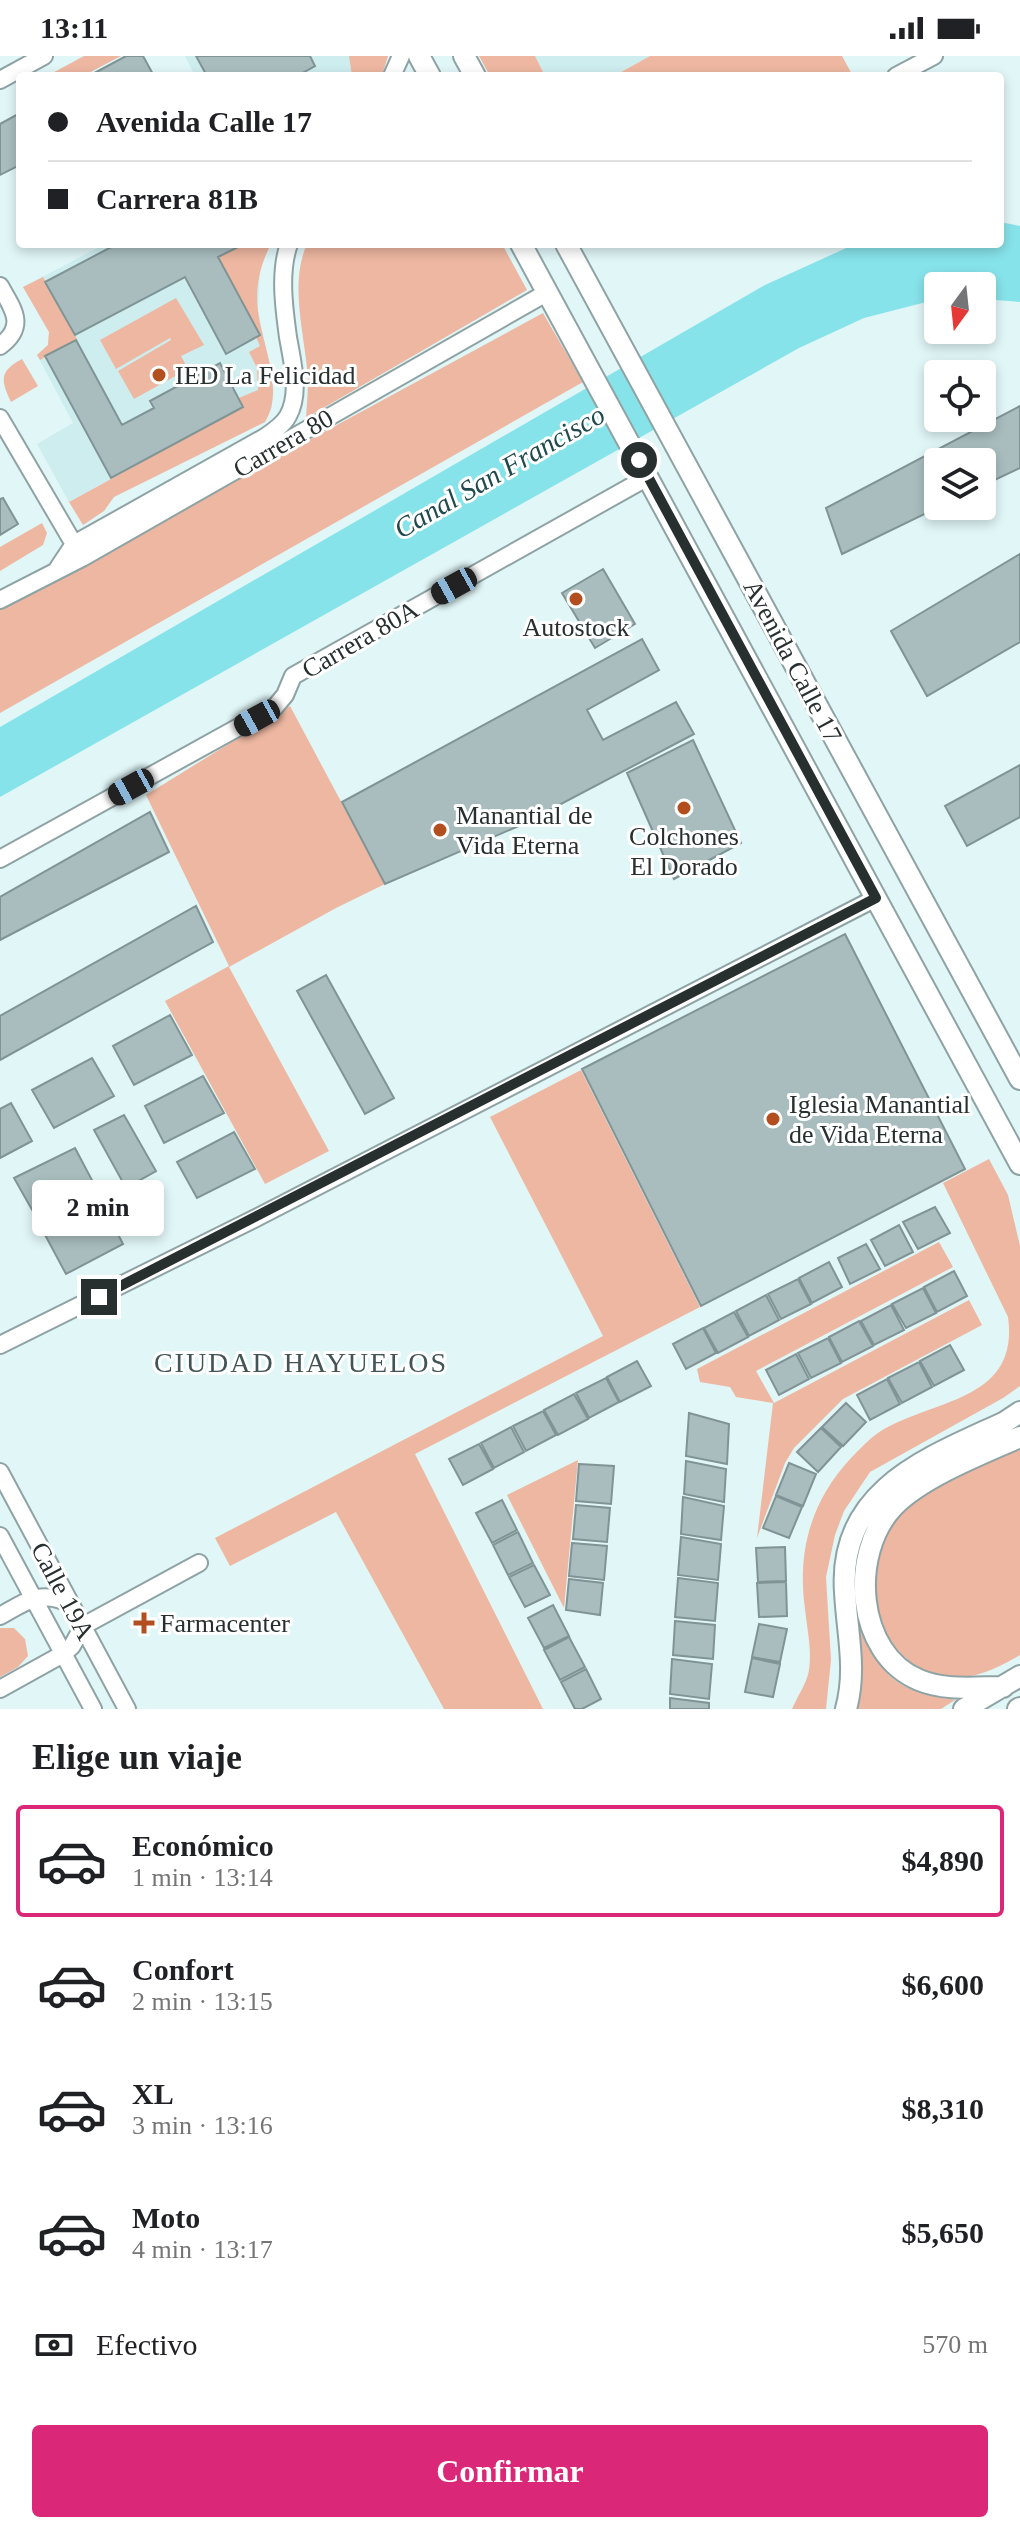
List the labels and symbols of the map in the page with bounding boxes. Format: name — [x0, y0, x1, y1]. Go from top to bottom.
north arrow — [924, 272, 996, 344]
place label: IED La Felicidad — [175, 361, 356, 390]
marker: IED La Felicidad — [150, 366, 168, 384]
water label: Canal San Francisco — [388, 399, 610, 544]
street label: Carrera 80 — [228, 403, 338, 484]
route start — [621, 442, 657, 478]
car — [427, 564, 481, 608]
street label: Avenida Calle 17 — [737, 575, 848, 748]
marker: Autostock — [567, 590, 585, 608]
street label: Carrera 80A — [297, 594, 424, 684]
place label: Autostock — [523, 613, 629, 642]
car — [230, 696, 284, 740]
car — [104, 765, 158, 809]
marker: Colchones El Dorado — [675, 799, 693, 817]
place label: Manantial de Vida Eterna — [456, 801, 592, 860]
marker: Manantial de Vida Eterna — [431, 821, 449, 839]
place label: Colchones El Dorado — [629, 822, 739, 881]
place label: Iglesia Manantial de Vida Eterna — [789, 1090, 970, 1149]
marker: Iglesia Manantial de Vida Eterna — [764, 1110, 782, 1128]
callout: 2 min — [33, 1181, 165, 1237]
route end — [81, 1279, 117, 1315]
district label: CIUDAD HAYUELOS — [154, 1347, 448, 1378]
street label: Calle 19A — [25, 1538, 100, 1645]
place label: Farmacenter — [160, 1609, 290, 1638]
marker: Farmacenter — [135, 1614, 153, 1632]

